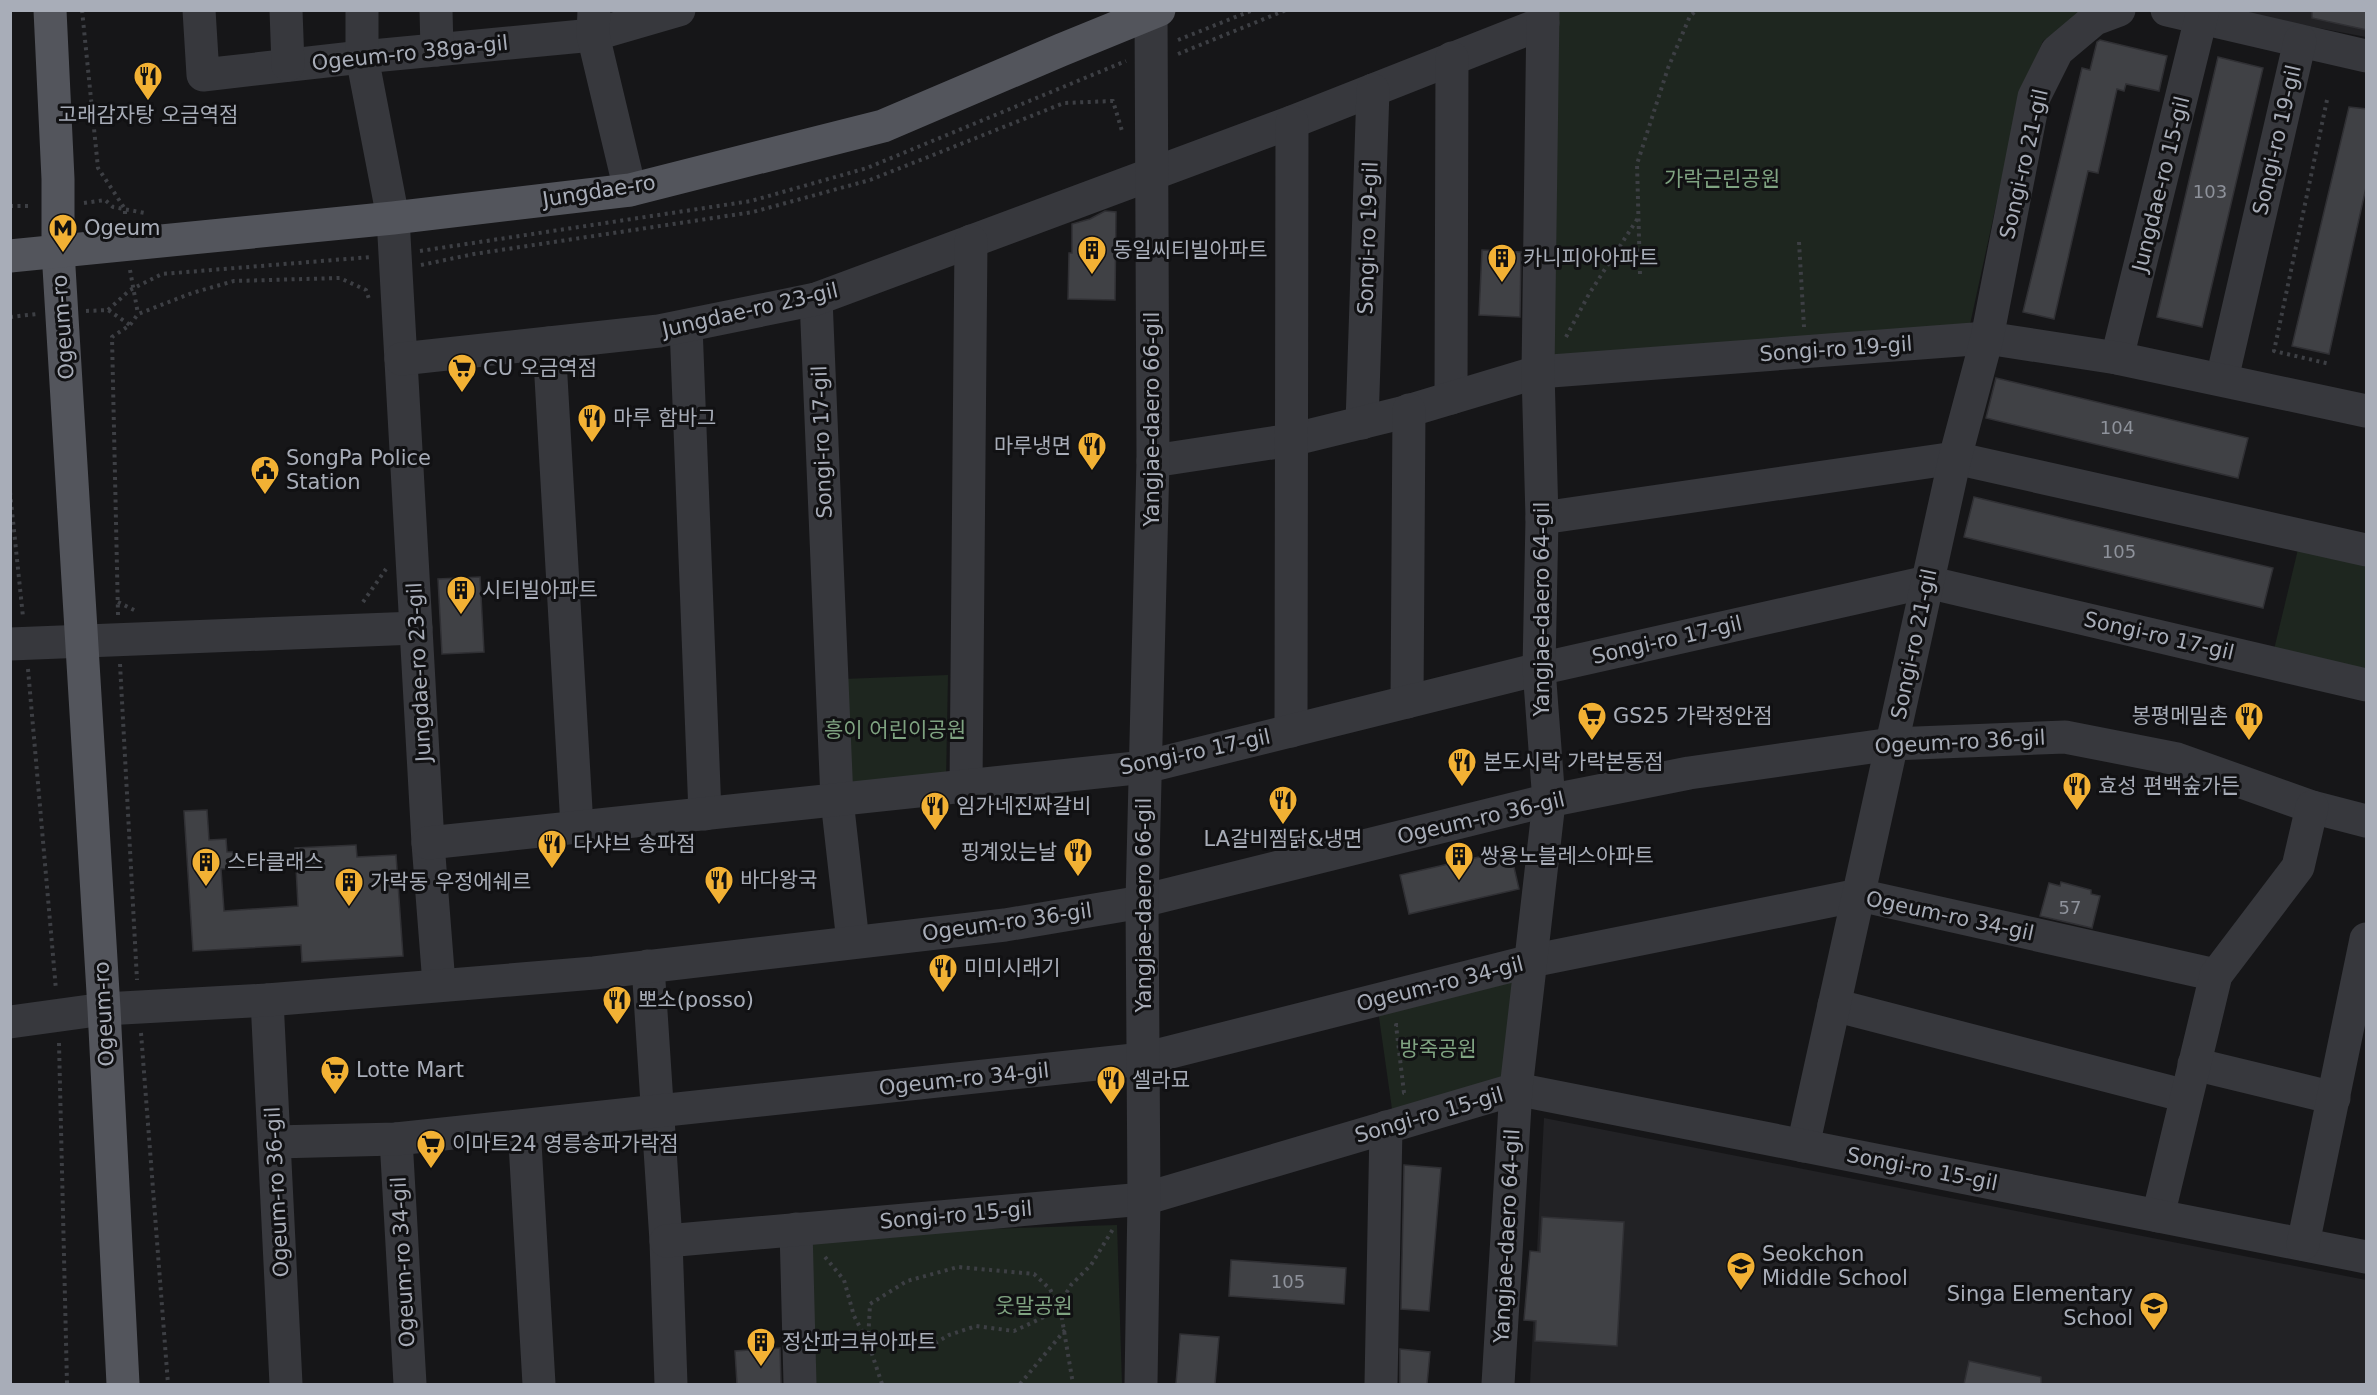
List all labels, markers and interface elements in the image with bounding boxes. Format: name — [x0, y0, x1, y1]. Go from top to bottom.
street label: Ogeum-ro 38ga-gil — [311, 31, 509, 75]
restaurant icon: 고래감자탕 오금역점 — [132, 60, 164, 102]
street label: Songi-ro 19-gil — [2248, 63, 2306, 217]
street label: Songi-ro 21-gil — [1995, 87, 2053, 241]
street label: Jungdae-ro 15-gil — [2127, 94, 2194, 276]
place label: 고래감자탕 오금역점 — [58, 103, 238, 127]
street label: Songi-ro 19-gil — [1353, 161, 1383, 315]
park label: 가락근린공원 — [1664, 167, 1780, 191]
street label: Jungdae-ro — [539, 170, 657, 212]
house number: 103 — [2193, 181, 2227, 202]
metro station icon: Ogeum — [47, 212, 79, 254]
place label: Ogeum — [84, 216, 161, 240]
building icon: 동일씨티빌아파트 — [1076, 234, 1108, 276]
place label: 동일씨티빌아파트 — [1113, 238, 1268, 262]
building icon: 카니피아아파트 — [1486, 242, 1518, 284]
place label: 카니피아아파트 — [1523, 246, 1658, 270]
street label: Ogeum-ro — [47, 274, 79, 380]
street label: Jungdae-ro 23-gil — [658, 278, 840, 342]
street label: Yangjae-daero 66-gil — [1140, 312, 1164, 527]
street label: Songi-ro 19-gil — [1759, 332, 1913, 366]
supermarket icon: CU 오금역점 — [446, 352, 478, 394]
place label: CU 오금역점 — [483, 356, 597, 380]
street label: Songi-ro 17-gil — [807, 365, 837, 519]
restaurant icon: 마루 함바그 — [576, 402, 608, 444]
place label: 마루 함바그 — [613, 406, 716, 430]
house number: 104 — [2100, 417, 2134, 438]
restaurant icon: 마루냉면 — [1076, 430, 1108, 472]
place label: 마루냉면 — [994, 434, 1071, 458]
place label: SongPa Police Station — [286, 446, 431, 494]
public building icon: SongPa Police Station — [249, 454, 281, 496]
street label: Yangjae-daero 64-gil — [1530, 502, 1554, 717]
house number: 105 — [2102, 541, 2136, 562]
street label: Songi-ro 21-gil — [1886, 567, 1942, 721]
building icon: 시티빌아파트 — [445, 574, 477, 616]
place label: 시티빌아파트 — [482, 578, 598, 602]
street label: Jungdae-ro 23-gil — [402, 582, 436, 764]
street label: Songi-ro 17-gil — [2082, 607, 2236, 665]
street label: Songi-ro 17-gil — [1590, 611, 1744, 669]
supermarket icon: GS25 가락정안점 — [1576, 700, 1608, 742]
restaurant icon: 봉평메밀촌 — [2233, 700, 2265, 742]
place label: GS25 가락정안점 — [1613, 704, 1773, 728]
place label: 봉평메밀촌 — [2131, 704, 2228, 728]
park label: 흥이 어린이공원 — [824, 718, 966, 742]
street label: Songi-ro 17-gil — [1118, 724, 1272, 780]
street label: Ogeum-ro 36-gil — [1874, 726, 2046, 758]
restaurant icon: 본도시락 가락본동점 — [1446, 746, 1478, 788]
place label: 본도시락 가락본동점 — [1483, 750, 1664, 774]
restaurant icon: 효성 편백숲가든 — [2061, 770, 2093, 812]
place label: 효성 편백숲가든 — [2098, 774, 2240, 798]
restaurant icon: LA갈비찜닭&냉면 — [1267, 784, 1299, 826]
street label: Ogeum-ro 36-gil — [1395, 787, 1567, 849]
restaurant icon: 임가네진짜갈비 — [919, 790, 951, 832]
place label: 임가네진짜갈비 — [956, 794, 1091, 818]
street label: Yangjae-daero 66-gil — [1132, 798, 1156, 1013]
place label: LA갈비찜닭&냉면 — [1204, 827, 1362, 851]
restaurant icon: 다샤브 송파점 — [536, 828, 568, 870]
place label: 다샤브 송파점 — [573, 832, 696, 856]
restaurant icon: 핑계있는날 — [1062, 836, 1094, 878]
place label: 핑계있는날 — [960, 840, 1057, 864]
building icon: 쌍용노블레스아파트 — [1443, 840, 1475, 882]
place label: 쌍용노블레스아파트 — [1480, 844, 1654, 868]
building icon: 스타클래스 — [190, 846, 222, 888]
place label: 스타클래스 — [227, 850, 324, 874]
restaurant icon: 바다왕국 — [703, 864, 735, 906]
building icon: 가락동 우정에쉐르 — [333, 866, 365, 908]
place label: 바다왕국 — [740, 868, 817, 892]
place label: 가락동 우정에쉐르 — [370, 870, 531, 894]
street label: Ogeum-ro 34-gil — [1864, 886, 2036, 946]
house number: 57 — [2059, 897, 2081, 918]
street label: Ogeum-ro 36-gil — [921, 898, 1093, 946]
restaurant icon: 미미시래기 — [927, 952, 959, 994]
street label: Ogeum-ro 34-gil — [1354, 952, 1526, 1016]
place label: 미미시래기 — [964, 956, 1061, 980]
street label: Ogeum-ro — [89, 961, 119, 1067]
restaurant icon: 뽀소(posso) — [601, 984, 633, 1026]
place label: 뽀소(posso) — [638, 988, 754, 1012]
park label: 방죽공원 — [1399, 1037, 1477, 1061]
supermarket icon: Lotte Mart — [319, 1054, 351, 1096]
place label: Lotte Mart — [356, 1058, 464, 1082]
street label: Ogeum-ro 34-gil — [878, 1058, 1050, 1100]
restaurant icon: 셀라묘 — [1095, 1064, 1127, 1106]
place label: 셀라묘 — [1132, 1068, 1190, 1092]
street label: Songi-ro 15-gil — [1352, 1082, 1506, 1148]
street label: Ogeum-ro 36-gil — [261, 1106, 293, 1278]
supermarket icon: 이마트24 영릉송파가락점 — [415, 1128, 447, 1170]
street label: Yangjae-daero 64-gil — [1489, 1128, 1525, 1345]
place label: 이마트24 영릉송파가락점 — [452, 1132, 679, 1156]
street label: Songi-ro 15-gil — [1845, 1143, 1999, 1195]
street label: Ogeum-ro 34-gil — [387, 1176, 419, 1348]
street label: Songi-ro 15-gil — [879, 1196, 1033, 1234]
place label: Seokchon Middle School — [1762, 1242, 1908, 1290]
school or university icon: Seokchon Middle School — [1725, 1250, 1757, 1292]
house number: 105 — [1271, 1271, 1305, 1292]
place label: Singa Elementary School — [1947, 1282, 2133, 1330]
school or university icon: Singa Elementary School — [2138, 1290, 2170, 1332]
park label: 웃말공원 — [995, 1294, 1073, 1318]
building icon: 정산파크뷰아파트 — [745, 1326, 777, 1368]
place label: 정산파크뷰아파트 — [782, 1330, 937, 1354]

